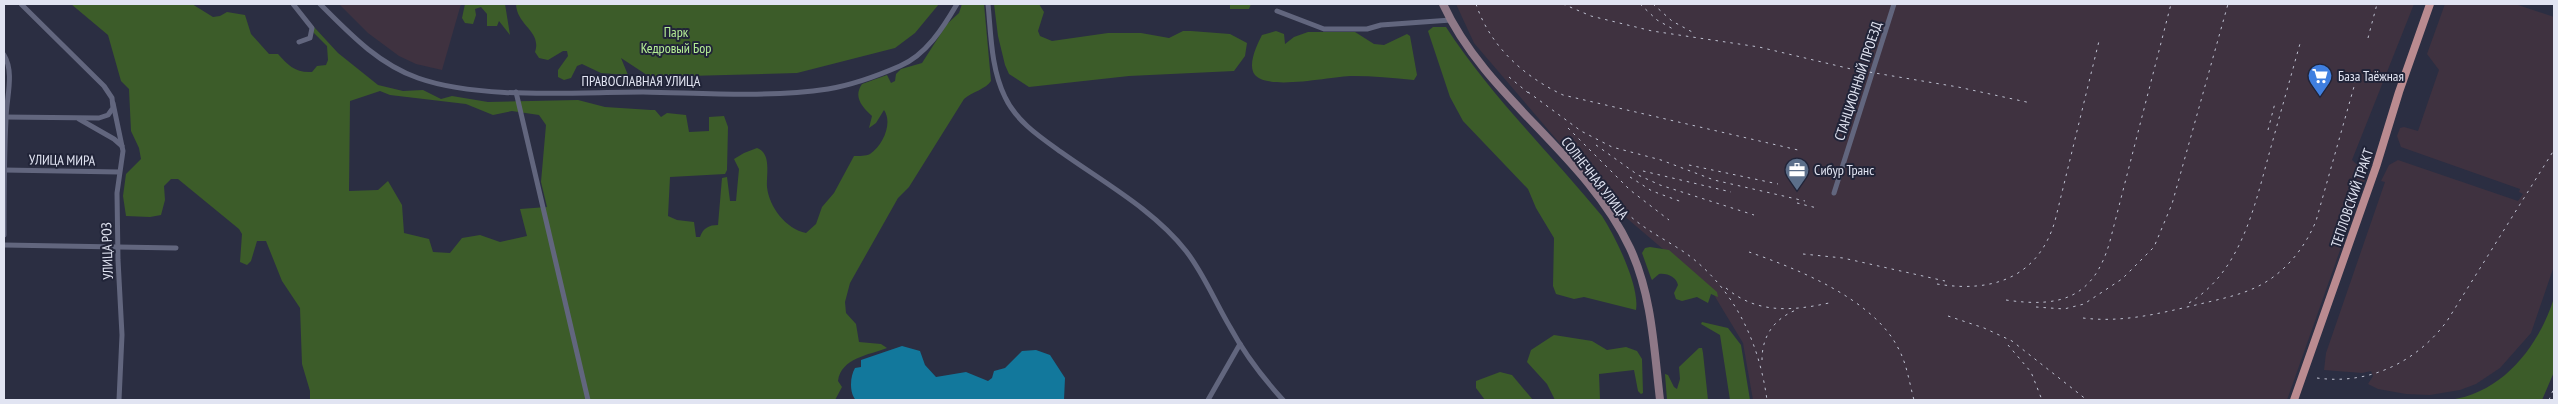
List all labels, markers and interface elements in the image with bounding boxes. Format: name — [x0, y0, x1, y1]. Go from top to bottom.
street label: СТАНЦИОННЫЙ ПРОЕЗД — [1830, 19, 1886, 143]
park label: Парк Кедровый Бор — [641, 23, 711, 57]
supermarket icon: База Таёжная — [2307, 63, 2333, 97]
place label: База Таёжная — [2338, 67, 2404, 85]
street label: ПРАВОСЛАВНАЯ УЛИЦА — [582, 72, 701, 90]
street label: СОЛНЕЧНАЯ УЛИЦА — [1557, 133, 1633, 223]
street label: ТЕПЛОВСКИЙ ТРАКТ — [2327, 145, 2378, 250]
street label: УЛИЦА МИРА — [29, 150, 96, 170]
office icon: Сибур Транс — [1784, 157, 1810, 191]
place label: Сибур Транс — [1814, 161, 1874, 179]
street label: УЛИЦА РОЗ — [97, 222, 117, 280]

